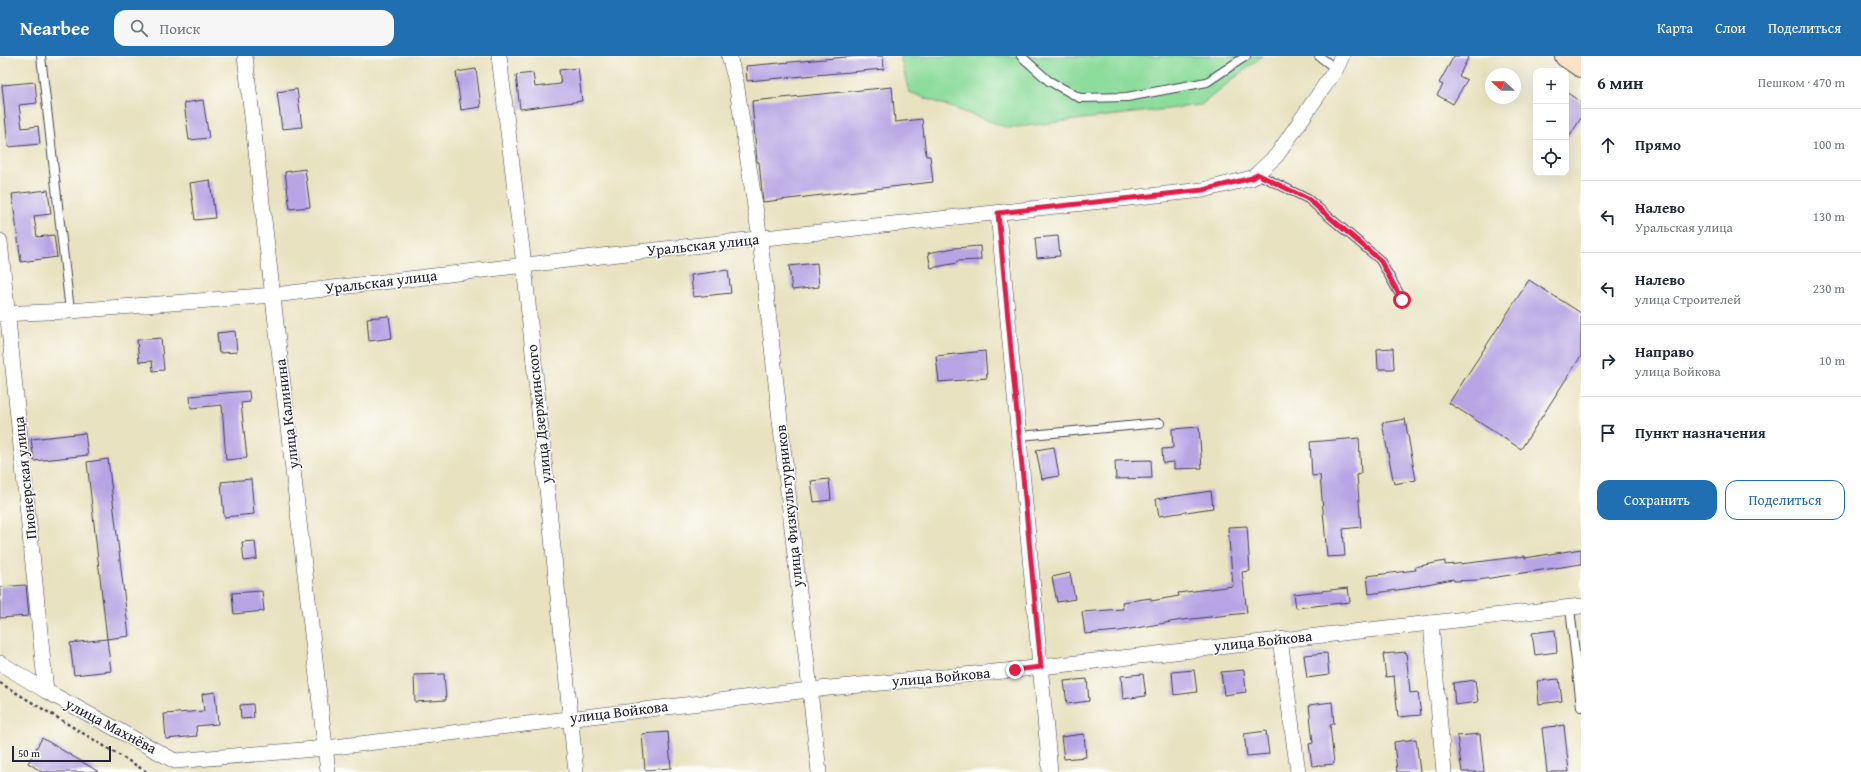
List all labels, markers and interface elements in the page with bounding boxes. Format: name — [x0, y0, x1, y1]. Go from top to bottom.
search box — [114, 10, 394, 46]
text: Nearbee — [20, 14, 90, 42]
icon: search — [128, 17, 150, 39]
text: Поиск — [160, 18, 200, 39]
text: Карта — [1657, 18, 1693, 38]
text: Слои — [1715, 18, 1746, 38]
text: Поделиться — [1768, 18, 1841, 38]
north arrow — [1485, 68, 1521, 104]
map controls — [1533, 68, 1569, 176]
button: + — [1533, 68, 1569, 104]
text: 6 мин — [1597, 70, 1643, 95]
text: Пешком · 470 m — [1758, 73, 1845, 92]
button: − — [1533, 104, 1569, 140]
icon: ahead — [1597, 134, 1619, 156]
text: Прямо — [1635, 134, 1681, 155]
text: 100 m — [1813, 135, 1845, 154]
button: locate — [1533, 140, 1569, 176]
text: Налево — [1635, 197, 1685, 218]
icon: left — [1597, 206, 1619, 228]
text: 130 m — [1813, 207, 1845, 226]
text: Уральская улица — [1635, 218, 1733, 237]
street label: Уральская улица — [646, 228, 761, 261]
street label: Уральская улица — [324, 264, 439, 299]
text: Налево — [1635, 269, 1685, 290]
icon: left — [1597, 278, 1619, 300]
text: 230 m — [1813, 279, 1845, 298]
text: улица Строителей — [1635, 290, 1741, 309]
route start — [1393, 291, 1411, 309]
text: Направо — [1635, 341, 1694, 362]
street label: улица Дзержинского — [521, 343, 556, 486]
icon: right — [1597, 350, 1619, 372]
text: 10 m — [1819, 351, 1845, 370]
street label: улица Калинина — [269, 357, 304, 471]
text: улица Войкова — [1635, 362, 1721, 381]
street label: Пионерская улица — [8, 415, 41, 540]
icon: arrive — [1597, 422, 1619, 444]
text: Пункт назначения — [1635, 422, 1766, 443]
street label: улица Физкультурников — [770, 424, 808, 589]
button: Сохранить — [1597, 480, 1717, 520]
button: Поделиться — [1725, 480, 1845, 520]
street label: улица Войкова — [1212, 625, 1314, 656]
route end — [1006, 661, 1024, 679]
street label: улица Войкова — [890, 662, 992, 691]
street label: улица Махнёва — [61, 692, 161, 759]
street label: улица Войкова — [568, 695, 670, 728]
scale bar — [12, 744, 111, 763]
text: 50 m — [18, 745, 40, 761]

